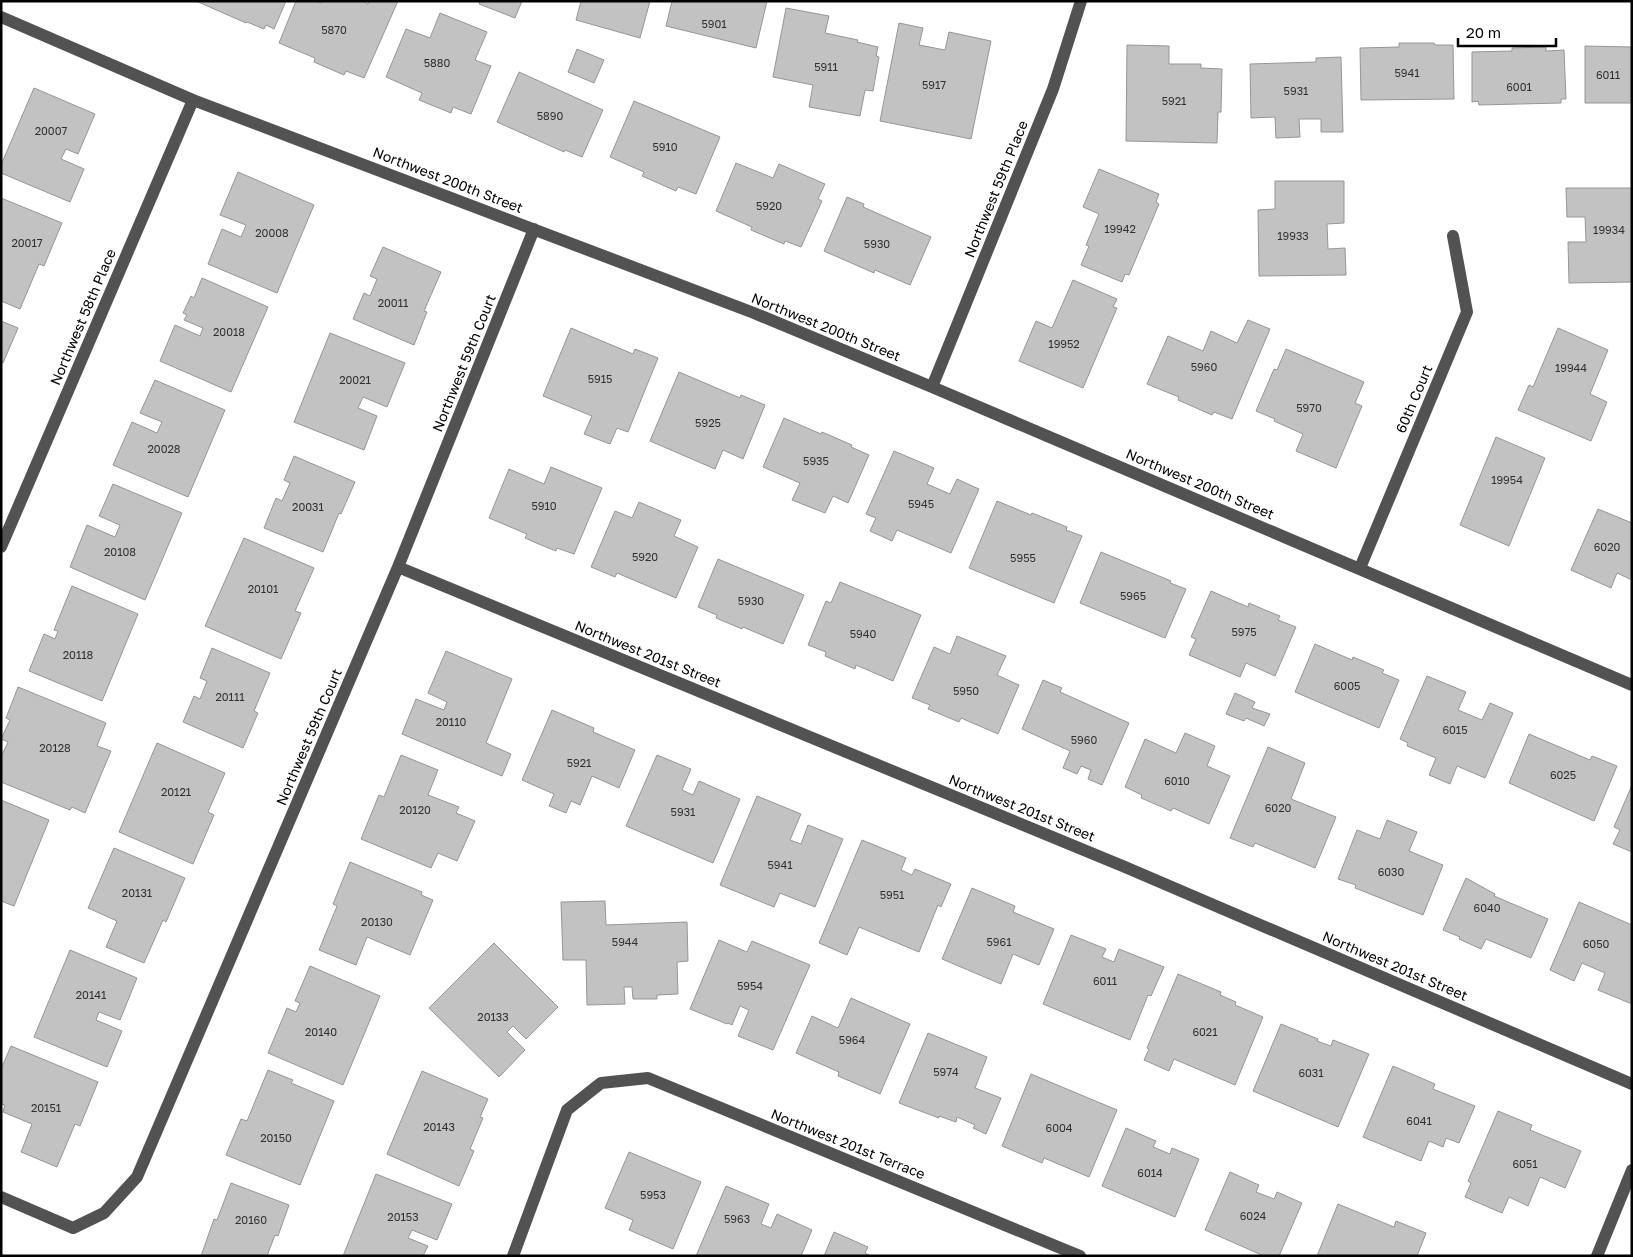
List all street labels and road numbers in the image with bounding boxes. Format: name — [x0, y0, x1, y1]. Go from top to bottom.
street label: Northwest 59th Place — [960, 118, 1031, 260]
street label: Northwest 200th Street — [371, 143, 526, 216]
street label: Northwest 58th Place — [46, 246, 119, 387]
street label: Northwest 200th Street — [749, 289, 903, 364]
street label: Northwest 59th Court — [428, 292, 499, 434]
street label: 60th Court — [1392, 362, 1436, 436]
street label: Northwest 200th Street — [1124, 445, 1277, 522]
street label: Northwest 201st Street — [573, 616, 724, 691]
street label: Northwest 59th Court — [272, 666, 345, 808]
street label: Northwest 201st Street — [947, 770, 1098, 845]
street label: Northwest 201st Street — [1320, 927, 1470, 1004]
street label: Northwest 201st Terrace — [769, 1105, 928, 1182]

